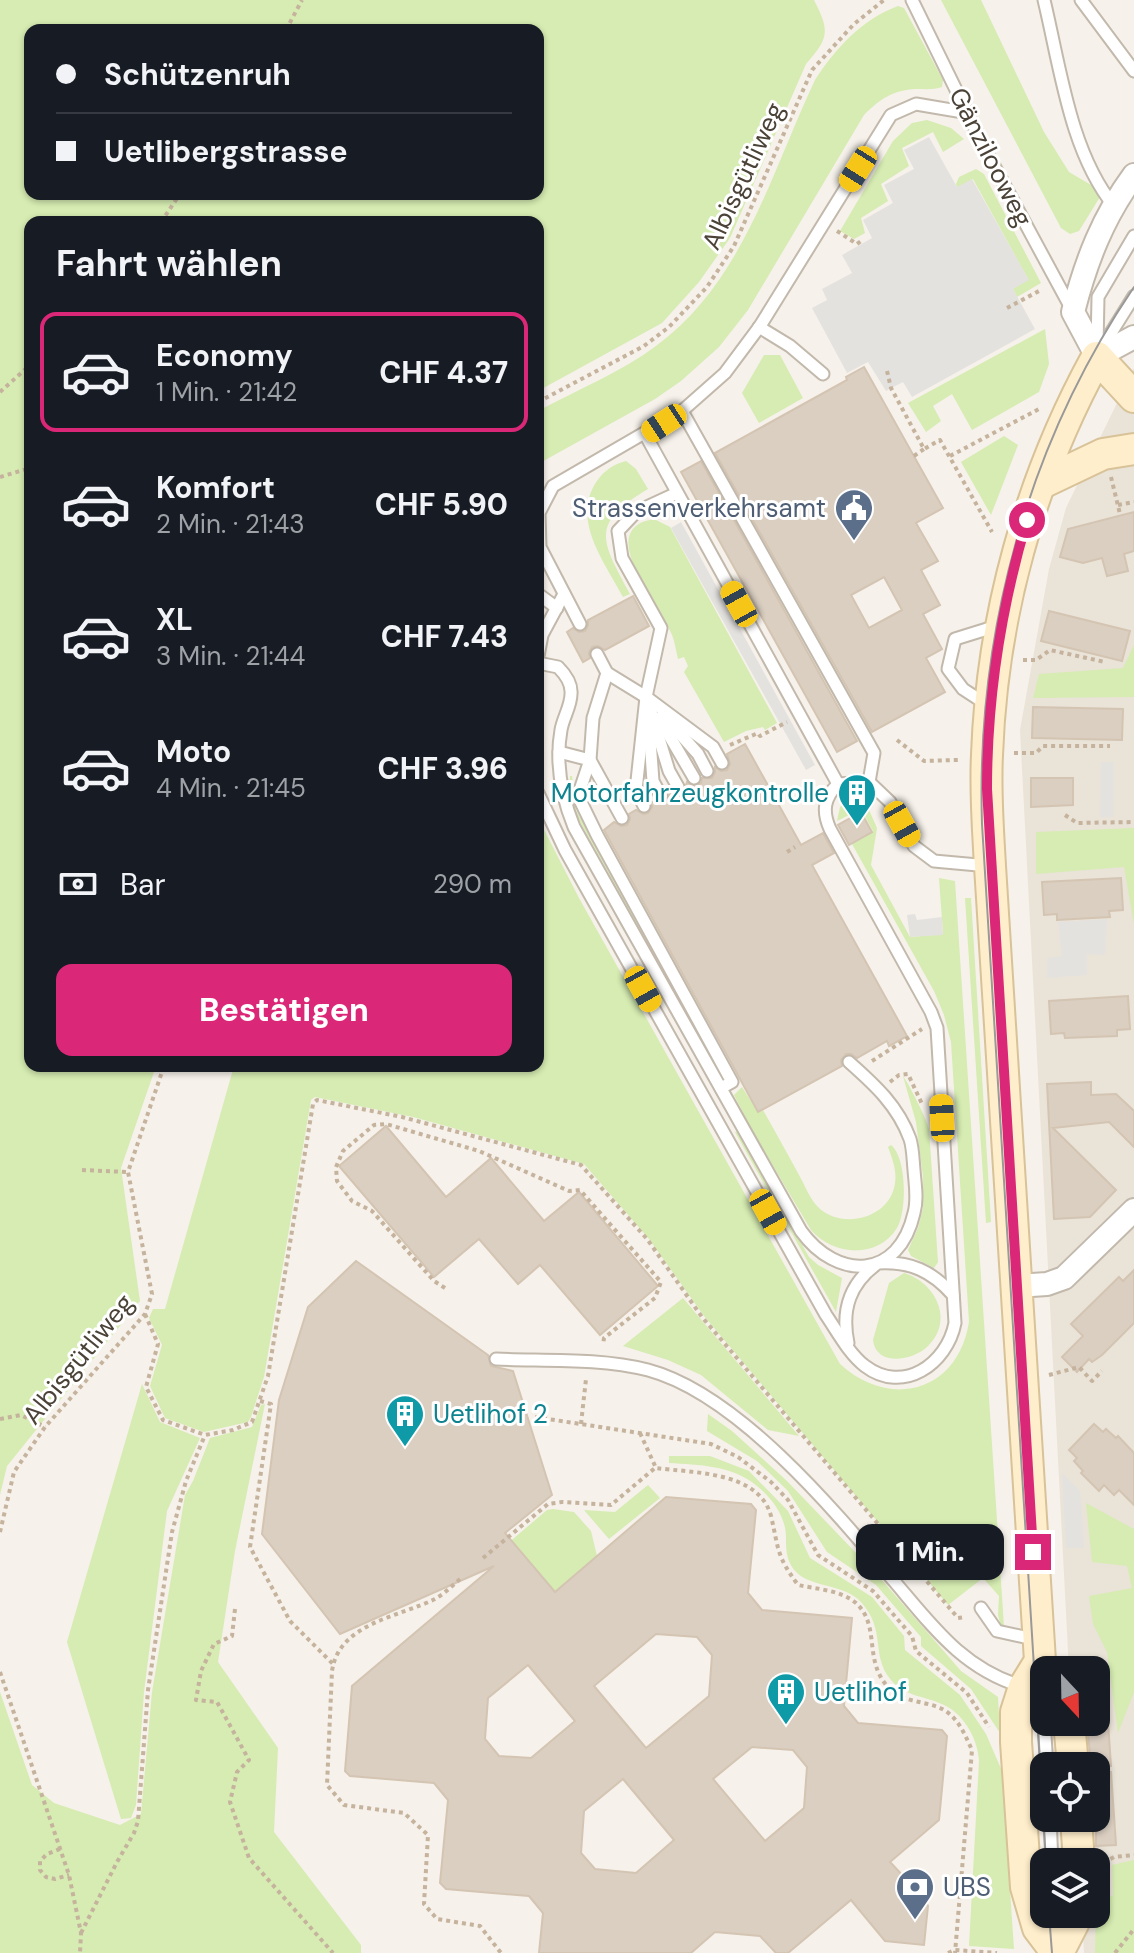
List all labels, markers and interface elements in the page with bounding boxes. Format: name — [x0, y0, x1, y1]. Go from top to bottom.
text: Schützenruh — [104, 55, 291, 94]
street label: Gänzilooweg — [941, 82, 1041, 232]
street label: Albisgütliweg — [694, 97, 792, 255]
text: Uetlibergstrasse — [104, 132, 347, 171]
car — [835, 142, 881, 196]
text: Fahrt wählen — [56, 240, 282, 287]
icon: car — [60, 336, 132, 408]
text: Economy — [156, 336, 293, 375]
text: CHF 4.37 — [379, 353, 508, 392]
text: 1 Min. · 21:42 — [156, 375, 297, 409]
car — [637, 400, 691, 446]
icon: car — [60, 468, 132, 540]
text: Komfort — [156, 468, 275, 507]
text: CHF 5.90 — [375, 485, 508, 524]
public building icon: Strassenverkehrsamt — [833, 487, 875, 542]
place label: Strassenverkehrsamt — [572, 491, 826, 525]
route start — [1009, 502, 1045, 538]
text: 2 Min. · 21:43 — [156, 507, 305, 541]
car — [717, 577, 761, 631]
icon: car — [60, 600, 132, 672]
text: XL — [156, 600, 193, 639]
text: CHF 7.43 — [381, 617, 508, 656]
text: 3 Min. · 21:44 — [156, 639, 305, 673]
icon: car — [60, 732, 132, 804]
text: Moto — [156, 732, 231, 771]
text: CHF 3.96 — [378, 749, 508, 788]
text: 4 Min. · 21:45 — [156, 771, 306, 805]
building icon: Motorfahrzeugkontrolle — [836, 772, 878, 827]
place label: Motorfahrzeugkontrolle — [551, 776, 829, 810]
car — [880, 797, 924, 851]
icon: cash — [56, 862, 100, 906]
text: Bar — [120, 865, 166, 904]
text: 290 m — [433, 867, 512, 901]
car — [621, 962, 665, 1016]
button: Bestätigen — [56, 964, 512, 1056]
car — [929, 1093, 955, 1143]
car — [746, 1185, 790, 1239]
street label: Albisgütliweg — [15, 1287, 141, 1431]
building icon: Uetlihof 2 — [384, 1393, 426, 1448]
place label: Uetlihof 2 — [433, 1397, 548, 1431]
callout: 1 Min. — [857, 1524, 1005, 1580]
route end — [1015, 1534, 1051, 1570]
text: 1 Min. — [896, 1535, 964, 1569]
north arrow — [1030, 1656, 1110, 1736]
map controls — [1030, 1656, 1110, 1928]
building icon: Uetlihof — [765, 1671, 807, 1726]
place label: Uetlihof — [814, 1675, 907, 1709]
button: locate — [1030, 1752, 1110, 1832]
button: layers — [1030, 1848, 1110, 1928]
bank icon: UBS — [894, 1866, 936, 1921]
place label: UBS — [943, 1870, 991, 1904]

